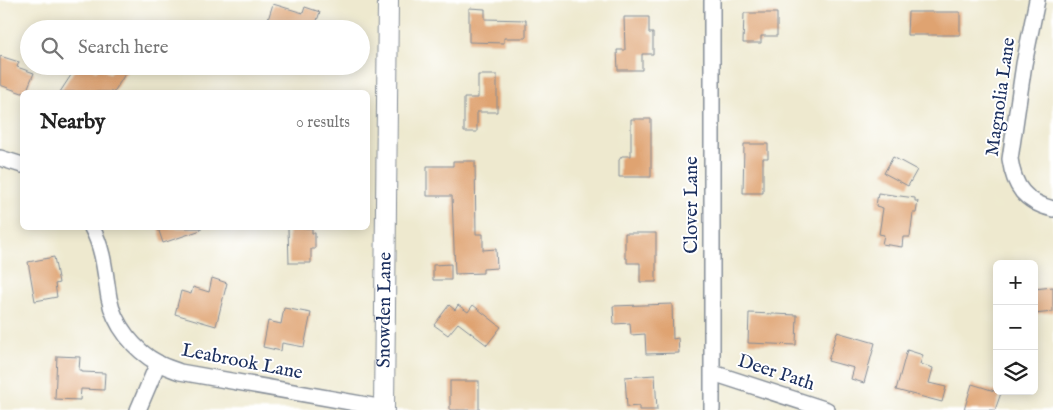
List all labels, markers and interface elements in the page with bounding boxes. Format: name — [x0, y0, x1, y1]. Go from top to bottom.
search box — [20, 20, 370, 75]
icon: search — [38, 34, 66, 62]
text: Search here — [78, 36, 169, 60]
street label: Magnolia Lane — [981, 36, 1021, 158]
text: Nearby — [40, 109, 105, 136]
text: 0 results — [296, 113, 350, 133]
street label: Clover Lane — [680, 156, 704, 254]
street label: Snowden Lane — [372, 252, 398, 368]
map controls — [993, 260, 1038, 395]
button: + — [993, 260, 1038, 305]
button: − — [993, 305, 1038, 350]
street label: Leabrook Lane — [179, 338, 305, 386]
street label: Deer Path — [734, 349, 818, 397]
button: layers — [993, 350, 1038, 395]

